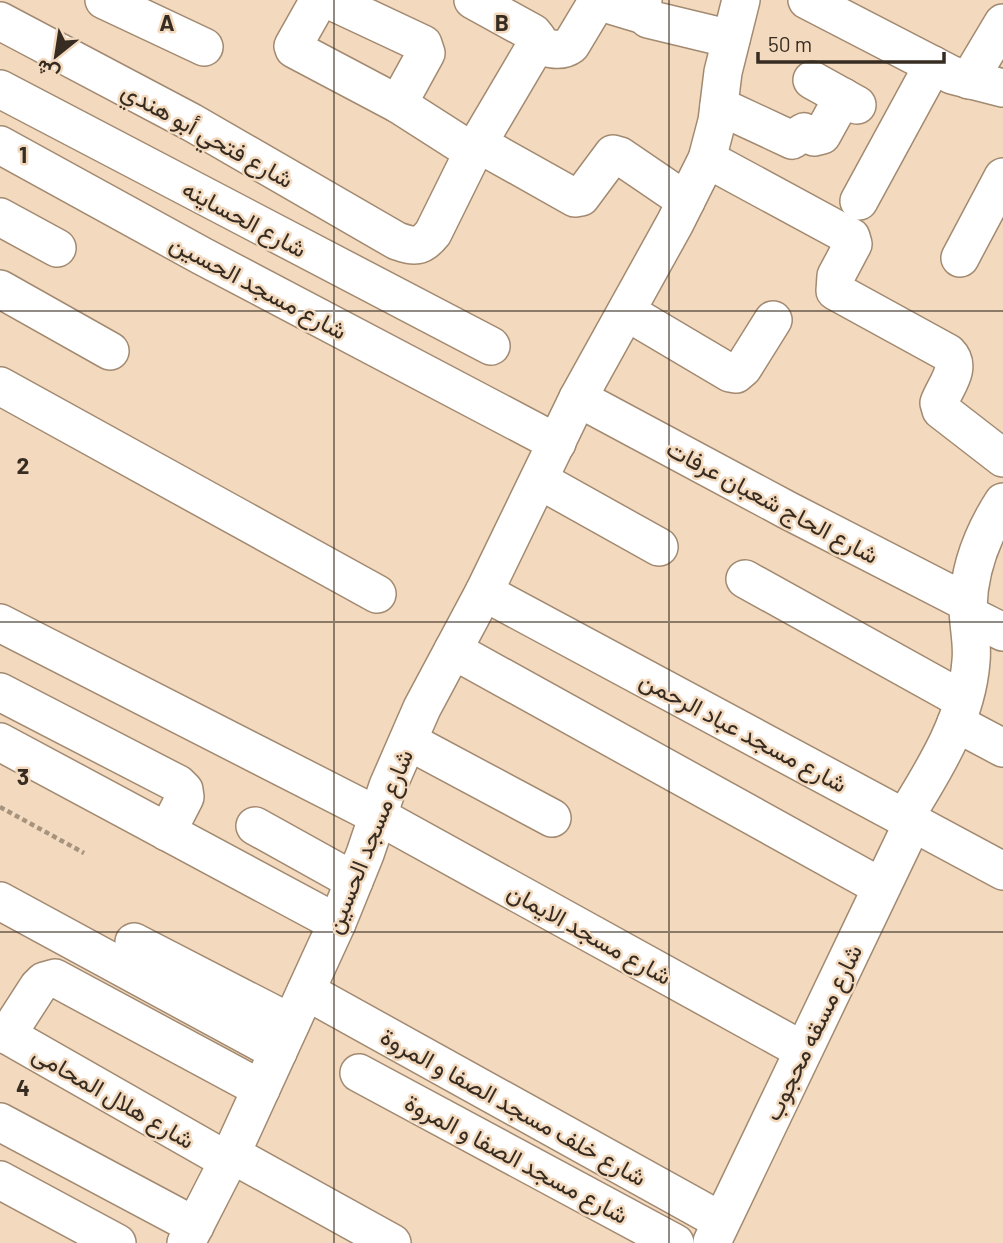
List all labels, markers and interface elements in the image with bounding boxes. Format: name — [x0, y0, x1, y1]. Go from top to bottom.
text: A — [159, 8, 175, 36]
text: B — [495, 8, 509, 36]
north arrow — [21, 21, 91, 91]
scale bar — [758, 21, 944, 65]
text: 50 m — [768, 31, 812, 56]
text: ش — [31, 55, 63, 87]
street label: شارع فتحي أبو هندي — [114, 75, 299, 198]
text: 1 — [19, 140, 27, 168]
street label: شارع الحساينه — [177, 173, 312, 265]
street label: شارع مسجد الحسين — [164, 227, 352, 347]
street label: شارع الحاج شعبان عرفات — [661, 433, 884, 572]
text: 2 — [17, 451, 29, 479]
street label: شارع مسجد عباد الرحمن — [634, 664, 853, 801]
street label: شارع مسجد الحسين — [318, 745, 421, 938]
text: 3 — [17, 762, 29, 790]
street label: شارع مسجد الايمان — [501, 876, 677, 993]
street label: شارع مسقه محجوب — [757, 939, 870, 1126]
street label: شارع خلف مسجد الصفا و المروة — [375, 1021, 652, 1194]
street label: شارع هلال المحامى — [26, 1038, 200, 1157]
text: 4 — [16, 1073, 30, 1101]
street label: شارع مسجد الصفا و المروة — [399, 1087, 634, 1232]

